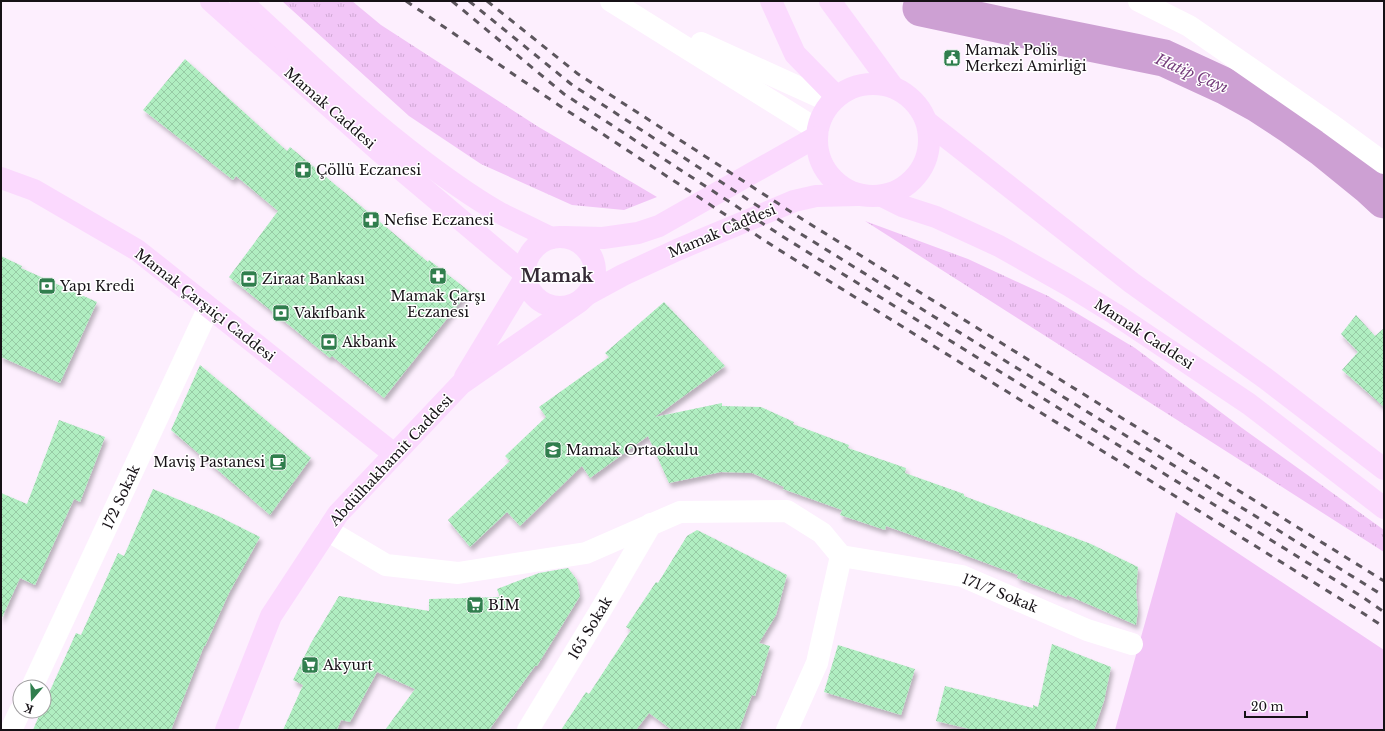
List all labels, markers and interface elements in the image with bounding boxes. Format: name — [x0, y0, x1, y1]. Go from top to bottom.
place label: Mamak Polis Merkezi Amirliği — [965, 41, 1087, 75]
public building icon: Mamak Polis Merkezi Amirliği — [942, 48, 962, 68]
water label: Hatip Çayı — [1152, 49, 1231, 97]
street label: Mamak Caddesi — [281, 63, 380, 153]
pharmacy icon: Çöllü Eczanesi — [293, 160, 313, 180]
place label: Çöllü Eczanesi — [316, 161, 421, 179]
street label: Mamak Caddesi — [665, 200, 779, 262]
pharmacy icon: Nefise Eczanesi — [361, 210, 381, 230]
place label: Nefise Eczanesi — [384, 211, 494, 229]
street label: Mamak Çarşıiçi Caddesi — [131, 245, 279, 366]
district label: Mamak — [520, 265, 595, 287]
pharmacy icon: Mamak Çarşı Eczanesi — [428, 266, 448, 286]
bank icon: Ziraat Bankası — [239, 269, 259, 289]
place label: Ziraat Bankası — [262, 270, 365, 288]
bank icon: Yapı Kredi — [37, 276, 57, 296]
place label: Yapı Kredi — [59, 277, 135, 295]
place label: Mamak Çarşı Eczanesi — [390, 287, 486, 321]
street label: Mamak Caddesi — [1091, 295, 1197, 373]
bank icon: Vakıfbank — [271, 303, 291, 323]
place label: Vakıfbank — [293, 304, 366, 322]
bank icon: Akbank — [319, 332, 339, 352]
place label: Akbank — [341, 333, 397, 351]
street label: Abdülhakhamit Caddesi — [325, 390, 457, 530]
school or university icon: Mamak Ortaokulu — [543, 440, 563, 460]
place label: Mamak Ortaokulu — [566, 441, 699, 459]
cafe icon: Maviş Pastanesi — [268, 452, 288, 472]
place label: Maviş Pastanesi — [153, 453, 265, 471]
street label: 172 Sokak — [98, 462, 144, 532]
street label: 171/7 Sokak — [959, 570, 1041, 617]
street label: 165 Sokak — [564, 593, 616, 663]
supermarket icon: BİM — [465, 595, 485, 615]
place label: BİM — [488, 596, 520, 614]
supermarket icon: Akyurt — [300, 655, 320, 675]
place label: Akyurt — [322, 656, 373, 674]
north arrow — [12, 679, 52, 719]
scale bar — [1245, 693, 1307, 719]
text: 20 m — [1251, 699, 1283, 714]
text: K — [21, 700, 35, 717]

